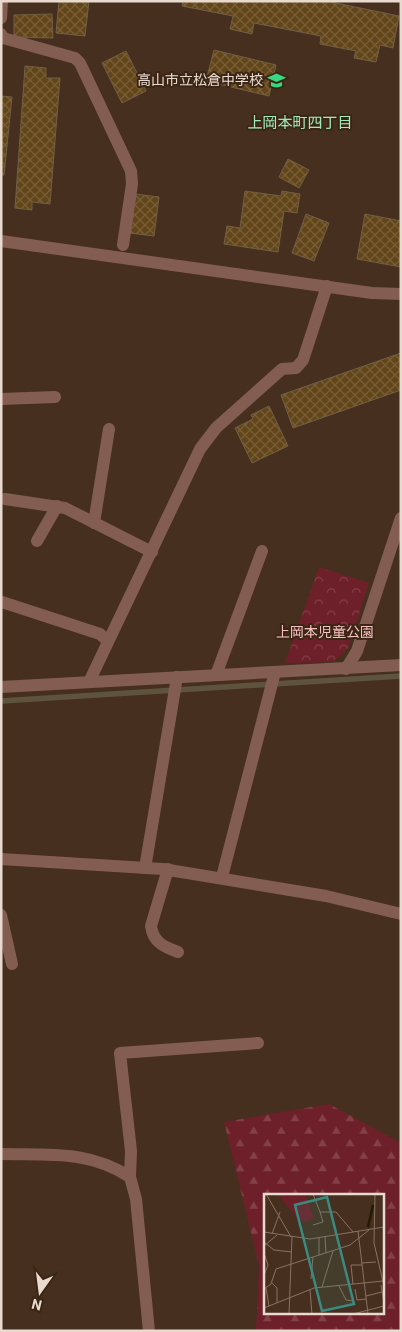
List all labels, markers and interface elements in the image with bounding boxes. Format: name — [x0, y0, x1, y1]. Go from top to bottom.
school or university icon: 高山市立松倉中学校 — [267, 70, 287, 90]
place label: 高山市立松倉中学校 — [137, 72, 263, 88]
district label: 上岡本町四丁目 — [247, 114, 353, 132]
park label: 上岡本児童公園 — [276, 624, 374, 640]
inset map — [264, 1194, 384, 1314]
north arrow — [15, 1267, 65, 1317]
text: N — [30, 1296, 44, 1314]

